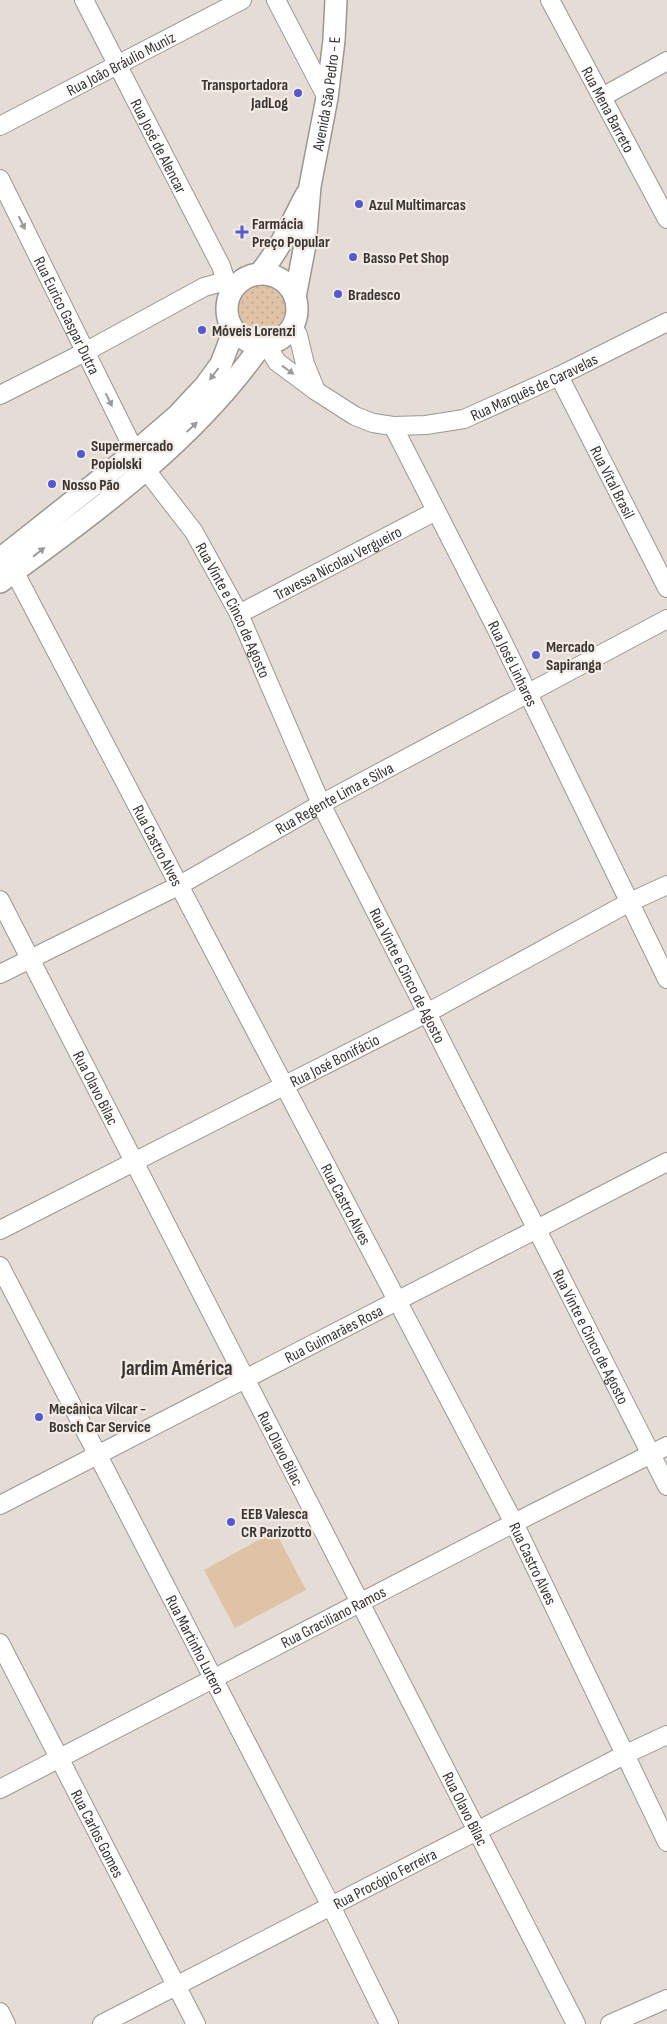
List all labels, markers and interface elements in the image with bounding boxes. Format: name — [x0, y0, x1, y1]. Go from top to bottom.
street label: Rua João Bráulio Muniz — [64, 28, 179, 101]
street label: Avenida São Pedro - E — [309, 36, 345, 153]
street label: Rua Mena Barreto — [576, 64, 638, 156]
place label: Transportadora JadLog — [201, 76, 288, 113]
marker: Transportadora JadLog — [292, 87, 304, 99]
street label: Rua José de Alencar — [126, 96, 190, 197]
place label: Azul Multimarcas — [368, 196, 466, 215]
marker: Azul Multimarcas — [353, 198, 365, 210]
place label: Farmácia Preço Popular — [252, 215, 330, 252]
one-way arrow — [18, 216, 26, 230]
marker: Farmácia Preço Popular — [236, 226, 248, 238]
place label: Basso Pet Shop — [363, 249, 449, 268]
marker: Basso Pet Shop — [347, 251, 359, 263]
street label: Rua Eurico Gaspar Dutra — [29, 254, 103, 378]
place label: Bradesco — [348, 286, 401, 305]
marker: Bradesco — [332, 288, 344, 300]
place label: Móveis Lorenzi — [212, 322, 296, 341]
marker: Móveis Lorenzi — [196, 324, 208, 336]
street label: Rua Marquês de Caravelas — [468, 350, 601, 426]
one-way arrow — [281, 365, 294, 376]
one-way arrow — [209, 367, 219, 381]
one-way arrow — [105, 393, 113, 407]
one-way arrow — [185, 422, 198, 433]
place label: Supermercado Popiolski — [91, 437, 173, 474]
street label: Rua Vital Brasil — [585, 443, 638, 522]
marker: Supermercado Popiolski — [75, 448, 87, 460]
place label: Nosso Pão — [62, 476, 120, 495]
marker: Nosso Pão — [46, 478, 58, 490]
street label: Travessa Nicolau Vergueiro — [271, 523, 405, 605]
street label: Rua Vinte e Cinco de Agosto — [191, 540, 273, 681]
one-way arrow — [32, 547, 45, 558]
street label: Rua José Linhares — [483, 618, 541, 710]
place label: Mercado Sapiranga — [546, 638, 601, 675]
marker: Mercado Sapiranga — [530, 649, 542, 661]
street label: Rua Regente Lima e Silva — [273, 759, 397, 839]
street label: Rua Castro Alves — [128, 802, 186, 890]
street label: Rua Vinte e Cinco de Agosto — [364, 905, 449, 1047]
street label: Rua José Bonifácio — [287, 1031, 383, 1092]
street label: Rua Olavo Bilac — [68, 1048, 122, 1129]
street label: Rua Castro Alves — [316, 1161, 374, 1249]
street label: Rua Vinte e Cinco de Agosto — [548, 1267, 632, 1408]
street label: Rua Guimarães Rosa — [282, 1302, 387, 1368]
district label: Jardim América — [120, 1356, 233, 1381]
place label: Mecânica Vilcar - Bosch Car Service — [49, 1400, 151, 1437]
street label: Rua Olavo Bilac — [253, 1409, 306, 1489]
marker: Mecânica Vilcar - Bosch Car Service — [33, 1411, 45, 1423]
place label: EEB Valesca CR Parizotto — [241, 1505, 312, 1542]
marker: EEB Valesca CR Parizotto — [225, 1516, 237, 1528]
street label: Rua Castro Alves — [504, 1520, 560, 1608]
street label: Rua Graciliano Ramos — [278, 1583, 390, 1653]
street label: Rua Martinho Lutero — [161, 1592, 228, 1698]
street label: Rua Olavo Bilac — [437, 1769, 491, 1850]
street label: Rua Carlos Gomes — [66, 1787, 127, 1881]
street label: Rua Procópio Ferreira — [331, 1845, 440, 1914]

